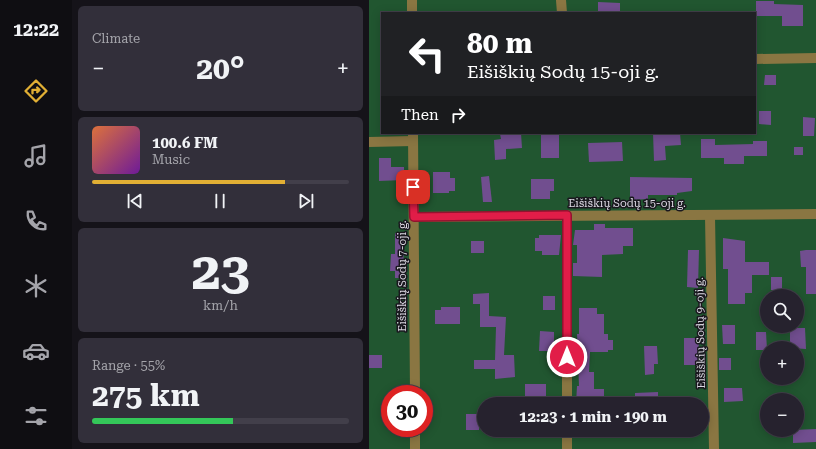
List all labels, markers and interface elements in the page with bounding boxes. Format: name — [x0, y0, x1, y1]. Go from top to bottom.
text: 12:22 — [13, 19, 59, 40]
text: 80 m — [467, 27, 532, 60]
icon: left — [401, 28, 453, 80]
text: Climate — [92, 31, 140, 46]
text: 20° — [196, 51, 245, 86]
text: − — [92, 56, 104, 81]
text: + — [337, 56, 349, 81]
text: Eišiškių Sodų 15-oji g. — [467, 61, 659, 82]
icon: directions — [22, 77, 50, 105]
icon: right — [447, 104, 469, 126]
text: Then — [401, 106, 439, 124]
text: 100.6 FM — [152, 134, 218, 152]
icon: music — [22, 142, 50, 170]
text: Music — [152, 152, 190, 167]
pin — [396, 170, 430, 204]
icon: arrive — [402, 176, 424, 198]
icon: previous — [124, 190, 146, 212]
icon: pause — [209, 190, 231, 212]
icon: next — [295, 190, 317, 212]
street label: Eišiškių Sodų 15-oji g. — [568, 197, 686, 210]
icon: phone — [22, 207, 50, 235]
street label: Eišiškių Sodų 7-oji g. — [396, 220, 409, 332]
text: 23 — [191, 241, 250, 302]
icon: climate — [22, 272, 50, 300]
street label: Eišiškių Sodų 9-oji g. — [693, 277, 708, 389]
map controls — [760, 289, 804, 437]
button: search — [760, 289, 804, 333]
text: km/h — [203, 298, 238, 313]
position arrow — [546, 336, 588, 378]
icon: car — [22, 337, 50, 365]
button: + — [760, 341, 804, 385]
text: Range · 55% — [92, 358, 165, 373]
text: 275 km — [92, 378, 200, 413]
speed limit sign: 30 — [381, 385, 433, 437]
button: − — [760, 393, 804, 437]
icon: filters — [22, 402, 50, 430]
text: 12:23 · 1 min · 190 m — [519, 408, 667, 426]

